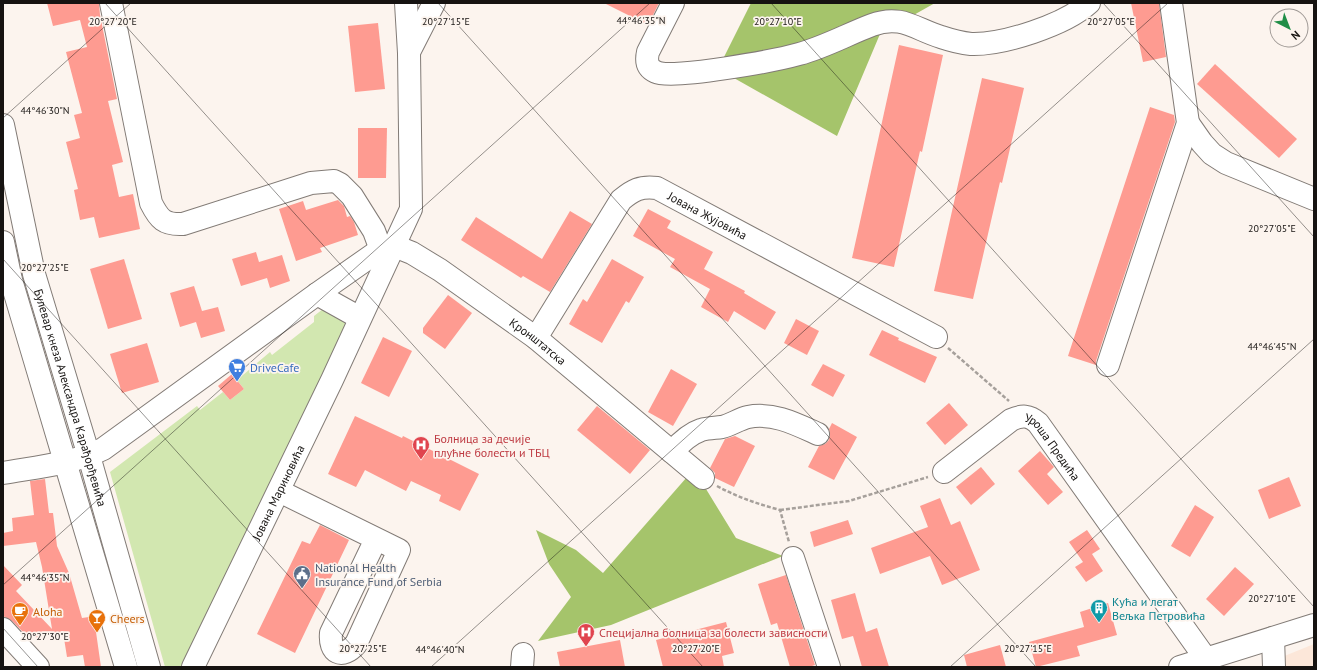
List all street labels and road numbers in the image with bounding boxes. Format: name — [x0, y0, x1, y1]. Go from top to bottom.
street label: Јована Жујовића — [665, 187, 750, 242]
street label: Булевар кнеза Александра Карађорђевића — [31, 287, 110, 508]
street label: Кронштатска — [507, 314, 570, 368]
street label: Уроша Предића — [1023, 409, 1084, 483]
street label: Јована Мариновића — [248, 442, 307, 543]

